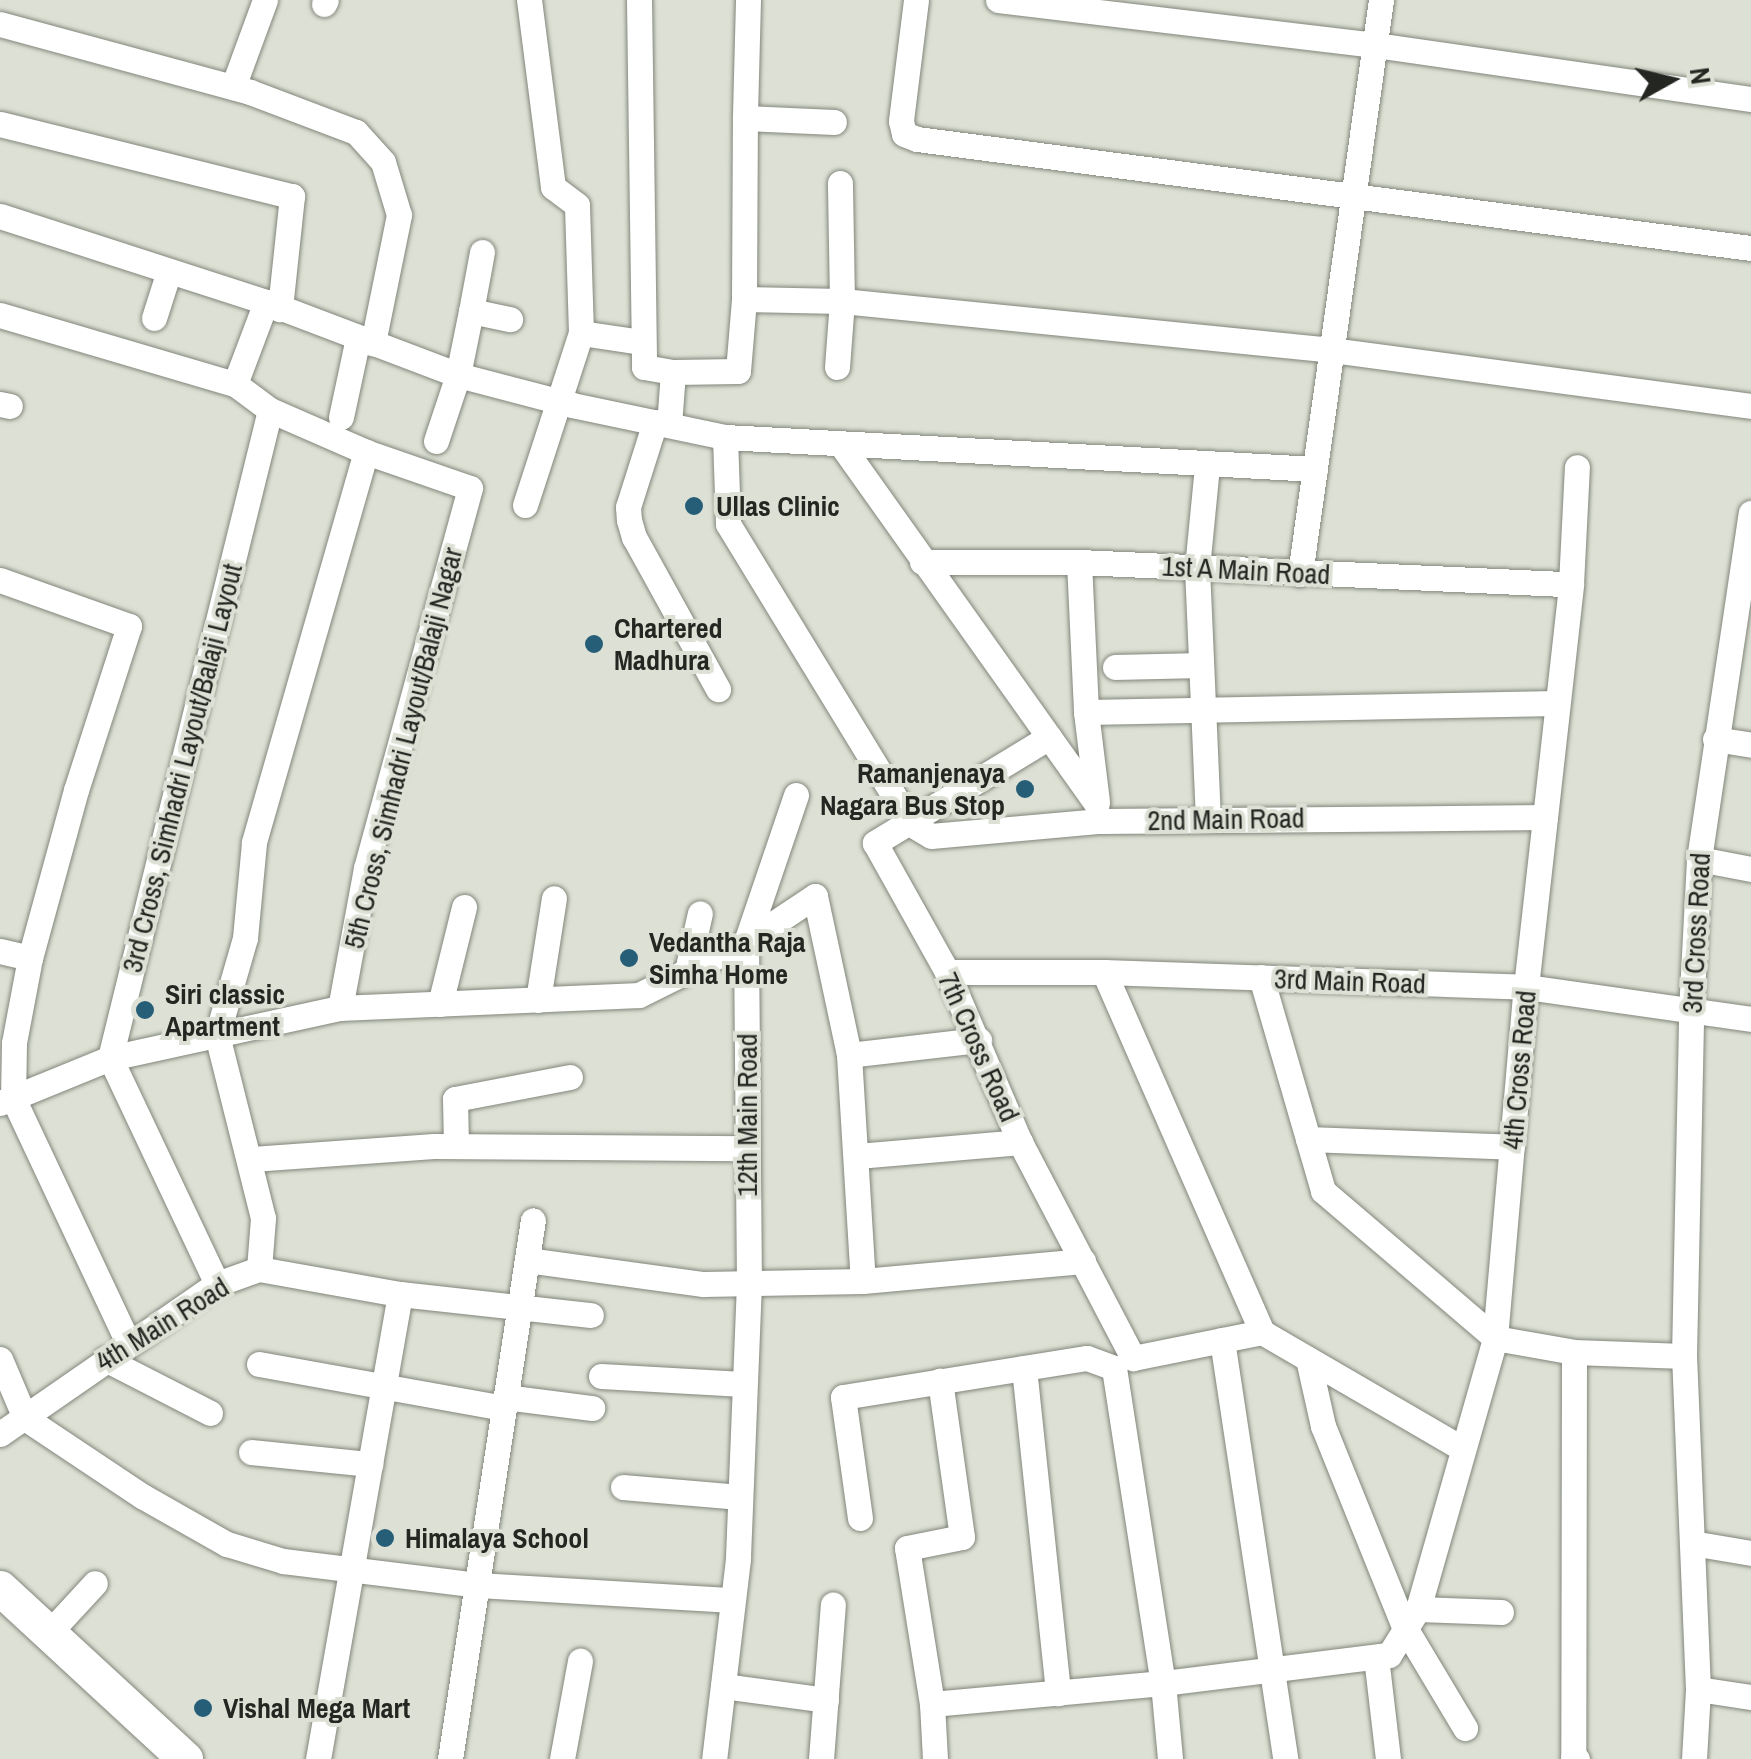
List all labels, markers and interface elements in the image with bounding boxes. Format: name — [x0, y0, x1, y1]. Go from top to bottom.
north arrow — [1621, 30, 1721, 130]
text: N — [1681, 65, 1721, 87]
place label: Ullas Clinic — [716, 489, 840, 523]
marker: Ullas Clinic — [681, 493, 707, 519]
street label: 5th Cross, Simhadri Layout/Balaji Nagar — [337, 544, 469, 952]
street label: 1st A Main Road — [1160, 549, 1332, 591]
street label: 3rd Cross, Simhadri Layout/Balaji Layout — [115, 560, 249, 976]
place label: Chartered Madhura — [614, 611, 722, 677]
marker: Chartered Madhura — [583, 633, 605, 655]
place label: Ramanjenaya Nagara Bus Stop — [820, 756, 1005, 822]
marker: Ramanjenaya Nagara Bus Stop — [1014, 778, 1036, 800]
street label: 2nd Main Road — [1147, 801, 1305, 837]
street label: 3rd Cross Road — [1675, 852, 1717, 1014]
place label: Vedantha Raja Simha Home — [649, 925, 806, 991]
marker: Vedantha Raja Simha Home — [618, 947, 640, 969]
street label: 3rd Main Road — [1274, 962, 1426, 1000]
street label: 7th Cross Road — [931, 967, 1027, 1127]
place label: Siri classic Apartment — [165, 977, 285, 1043]
street label: 4th Cross Road — [1495, 989, 1543, 1151]
marker: Siri classic Apartment — [134, 999, 156, 1021]
street label: 12th Main Road — [730, 1033, 764, 1197]
street label: 4th Main Road — [89, 1270, 235, 1378]
place label: Himalaya School — [405, 1521, 589, 1555]
marker: Himalaya School — [374, 1527, 396, 1549]
place label: Vishal Mega Mart — [223, 1691, 410, 1725]
marker: Vishal Mega Mart — [192, 1697, 214, 1719]

